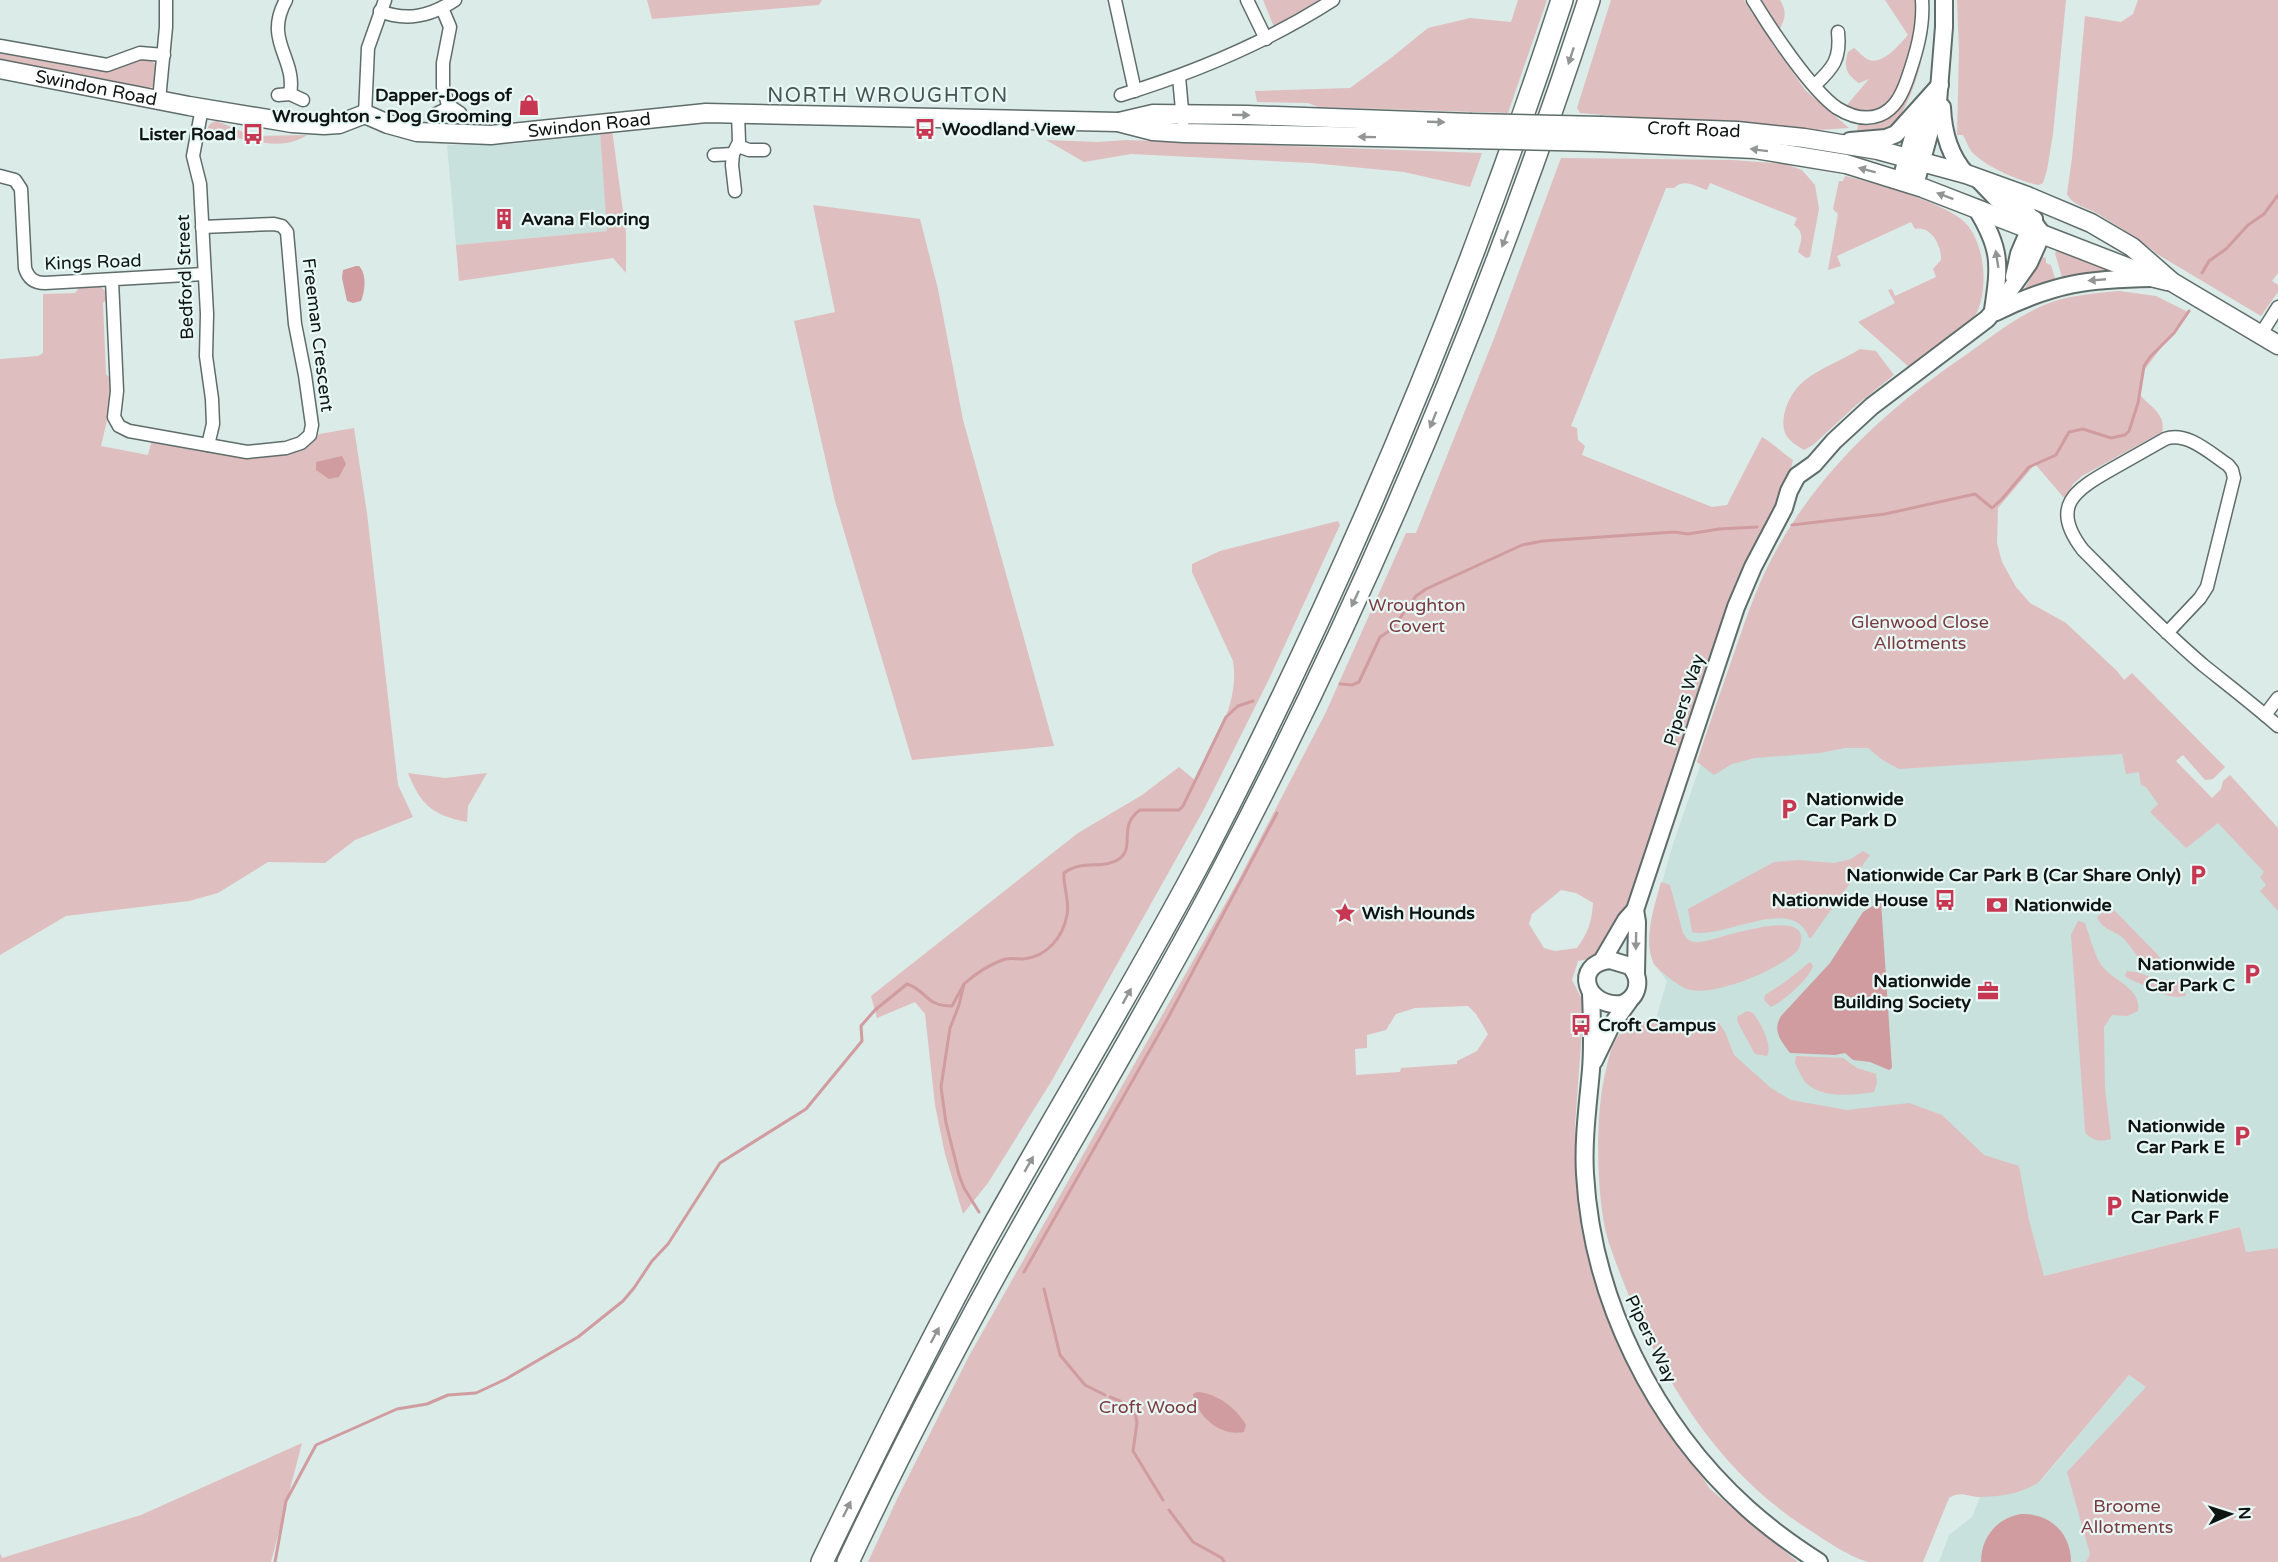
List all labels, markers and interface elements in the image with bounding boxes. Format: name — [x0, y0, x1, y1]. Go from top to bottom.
one-way arrow — [1566, 47, 1575, 65]
street label: Swindon Road — [33, 65, 159, 110]
place label: Dapper-Dogs of Wroughton - Dog Grooming — [272, 84, 513, 127]
district label: NORTH WROUGHTON — [767, 84, 1009, 108]
shop icon: Dapper-Dogs of Wroughton - Dog Grooming — [517, 93, 541, 117]
street label: Swindon Road — [527, 108, 652, 142]
one-way arrow — [1232, 110, 1251, 120]
bus stop icon: Woodland View — [913, 117, 937, 141]
one-way arrow — [1426, 117, 1445, 127]
street label: Croft Road — [1647, 117, 1741, 142]
place label: Woodland View — [942, 118, 1076, 140]
bus stop icon: Lister Road — [241, 122, 265, 146]
place label: Lister Road — [139, 123, 236, 145]
one-way arrow — [1358, 132, 1377, 142]
one-way arrow — [1749, 145, 1768, 155]
one-way arrow — [1858, 165, 1876, 174]
one-way arrow — [1936, 191, 1954, 201]
building icon: Avana Flooring — [492, 207, 516, 231]
place label: Avana Flooring — [521, 208, 650, 230]
street label: Bedford Street — [172, 214, 198, 340]
one-way arrow — [1500, 230, 1509, 248]
street label: Kings Road — [44, 249, 142, 275]
one-way arrow — [1992, 249, 2001, 268]
street label: Freeman Crescent — [298, 257, 338, 413]
one-way arrow — [2087, 275, 2106, 285]
one-way arrow — [1428, 411, 1437, 429]
one-way arrow — [1350, 590, 1360, 608]
park label: Wroughton Covert — [1368, 594, 1466, 637]
park label: Glenwood Close Allotments — [1851, 611, 1989, 654]
street label: Pipers Way — [1659, 651, 1709, 749]
place label: Nationwide Car Park D — [1806, 788, 1904, 831]
parking icon: Nationwide Car Park D — [1777, 797, 1801, 821]
parking icon: Nationwide Car Park B (Car Share Only) — [2186, 863, 2210, 887]
place label: Nationwide Car Park B (Car Share Only) — [1846, 864, 2181, 886]
bus stop icon: Nationwide House — [1933, 888, 1957, 912]
place label: Nationwide House — [1772, 889, 1928, 911]
bank icon: Nationwide — [1985, 893, 2009, 917]
place label: Nationwide — [2014, 894, 2112, 916]
place icon: Wish Hounds — [1333, 901, 1357, 925]
place label: Wish Hounds — [1362, 902, 1475, 924]
one-way arrow — [1631, 932, 1641, 951]
place label: Nationwide Car Park C — [2137, 953, 2235, 996]
parking icon: Nationwide Car Park C — [2240, 962, 2264, 986]
place label: Nationwide Building Society — [1833, 970, 1971, 1013]
office icon: Nationwide Building Society — [1976, 979, 2000, 1003]
one-way arrow — [1122, 987, 1132, 1004]
bus stop icon: Croft Campus — [1569, 1013, 1593, 1037]
place label: Croft Campus — [1598, 1014, 1717, 1036]
place label: Nationwide Car Park E — [2127, 1115, 2225, 1158]
parking icon: Nationwide Car Park E — [2230, 1124, 2254, 1148]
one-way arrow — [1024, 1156, 1034, 1173]
place label: Nationwide Car Park F — [2131, 1185, 2229, 1228]
parking icon: Nationwide Car Park F — [2102, 1194, 2126, 1218]
street label: Pipers Way — [1620, 1291, 1682, 1387]
one-way arrow — [930, 1327, 940, 1344]
park label: Croft Wood — [1099, 1396, 1197, 1418]
north arrow — [2200, 1484, 2260, 1544]
park label: Broome Allotments — [2080, 1495, 2174, 1538]
one-way arrow — [842, 1501, 852, 1518]
text: N — [2234, 1506, 2254, 1520]

